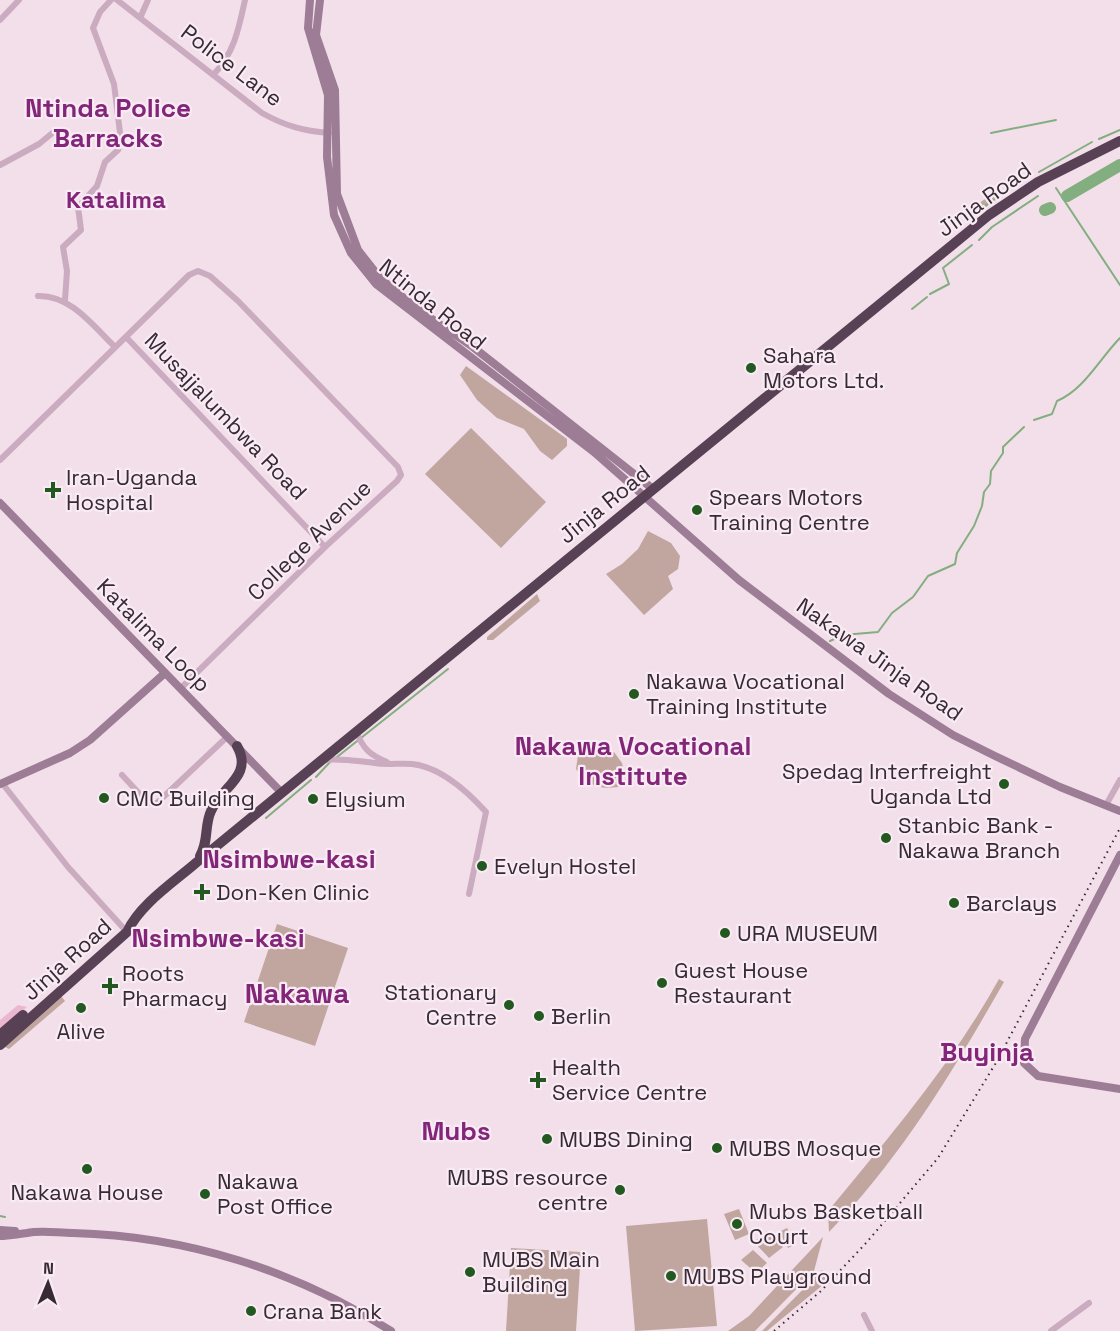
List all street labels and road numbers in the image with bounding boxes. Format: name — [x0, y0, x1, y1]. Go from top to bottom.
street label: Police Lane — [176, 18, 288, 112]
street label: Jinja Road — [931, 155, 1037, 243]
street label: Ntinda Road — [374, 252, 492, 356]
street label: Musajjalumbwa Road — [139, 327, 313, 505]
street label: Jinja Road — [553, 459, 655, 549]
street label: College Avenue — [241, 474, 377, 606]
street label: Katalima Loop — [91, 572, 217, 698]
street label: Nakawa Jinja Road — [791, 591, 969, 727]
street label: Jinja Road — [17, 912, 117, 1006]

